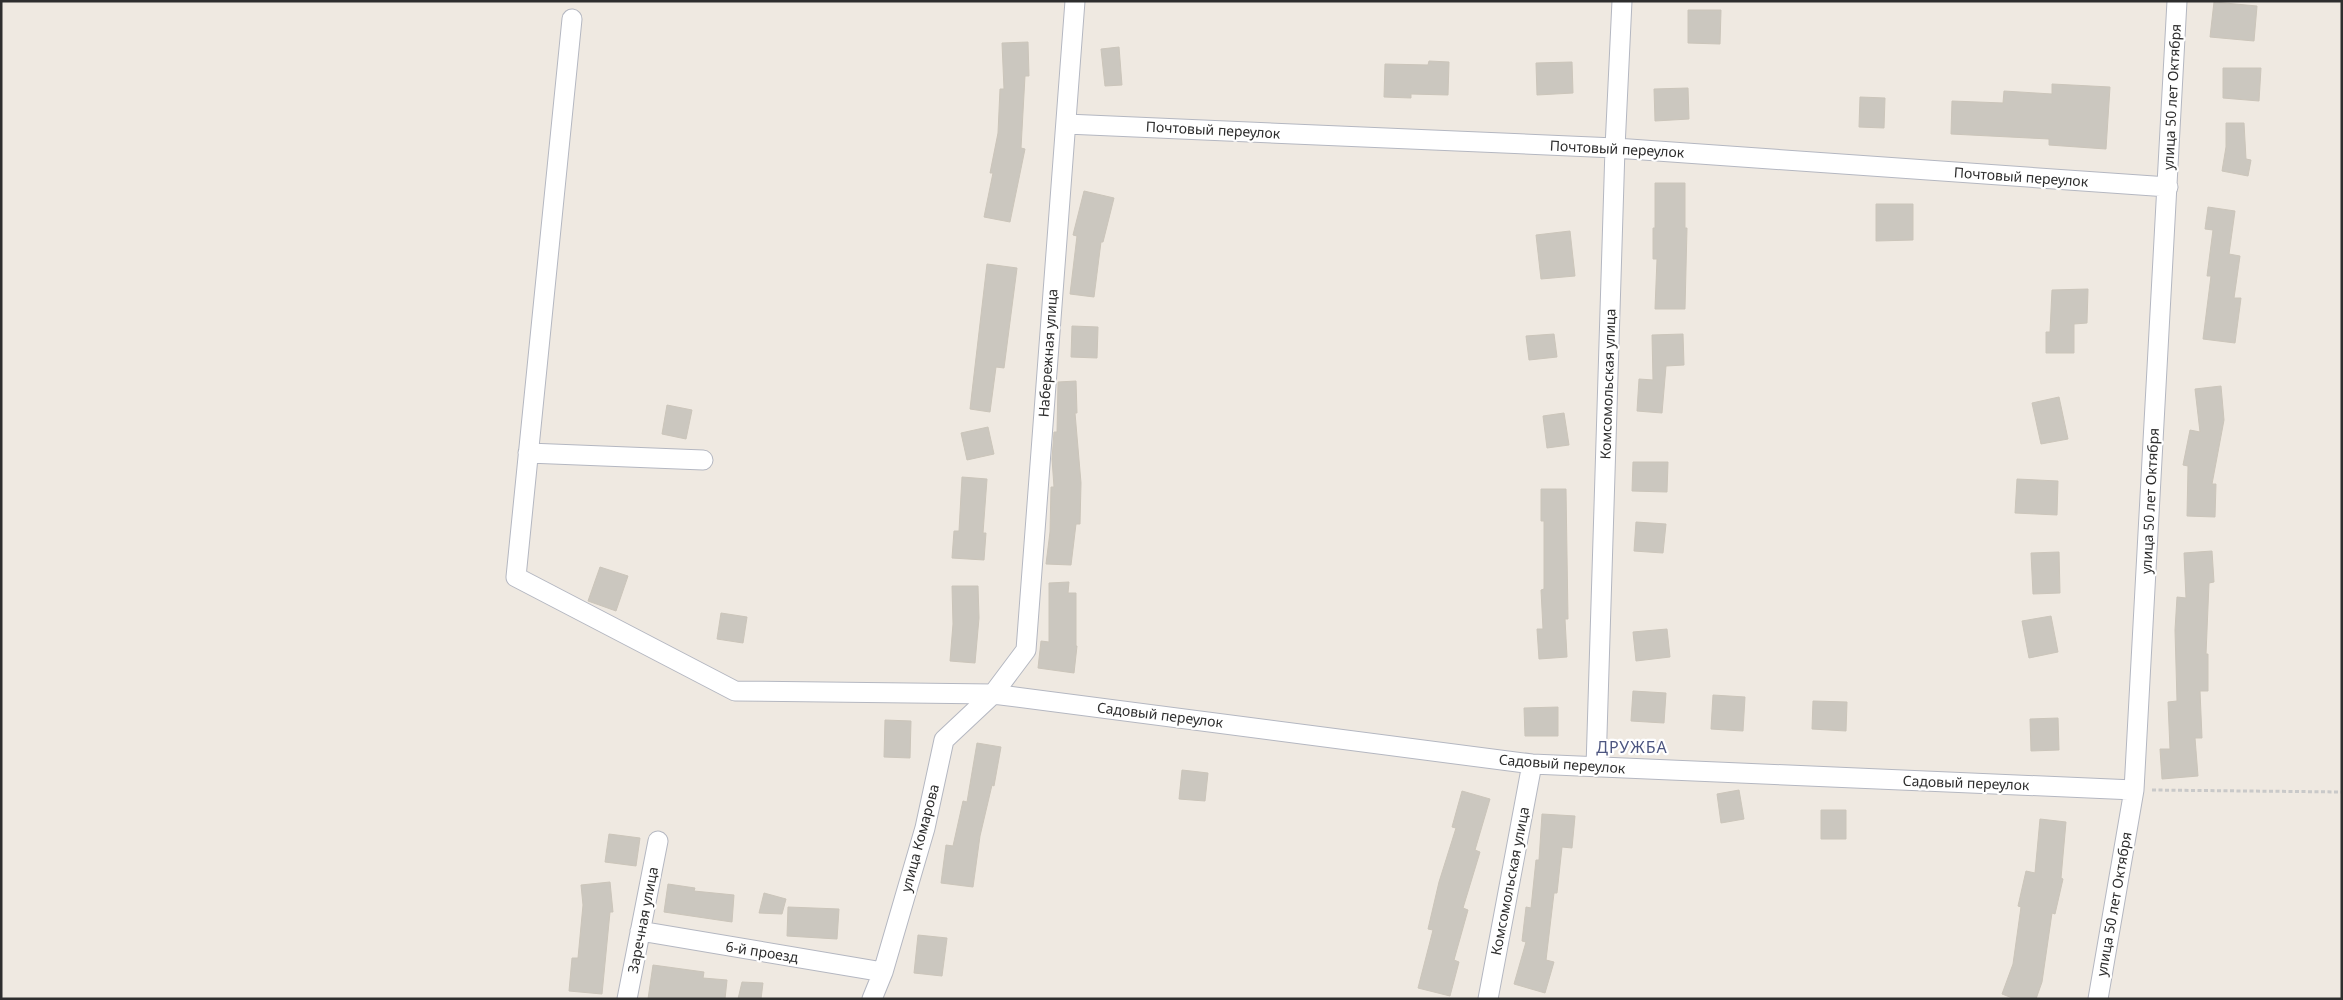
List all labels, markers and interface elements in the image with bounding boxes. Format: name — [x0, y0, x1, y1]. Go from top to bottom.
street label: улица 50 лет Октября — [2158, 23, 2185, 171]
street label: Почтовый переулок — [1145, 116, 1281, 143]
street label: Почтовый переулок — [1549, 135, 1685, 162]
street label: Почтовый переулок — [1953, 162, 2089, 191]
street label: Набережная улица — [1034, 288, 1061, 418]
street label: Комсомольская улица — [1595, 308, 1620, 460]
street label: улица 50 лет Октября — [2136, 427, 2163, 575]
street label: Садовый переулок — [1096, 697, 1225, 732]
district label: ДРУЖБА — [1596, 736, 1668, 758]
street label: Садовый переулок — [1498, 750, 1627, 777]
street label: Садовый переулок — [1902, 771, 2030, 794]
street label: улица Комарова — [896, 782, 943, 894]
street label: Комсомольская улица — [1486, 805, 1533, 957]
street label: улица 50 лет Октября — [2091, 830, 2136, 978]
street label: Заречная улица — [623, 865, 662, 975]
street label: 6-й проезд — [724, 936, 800, 967]

